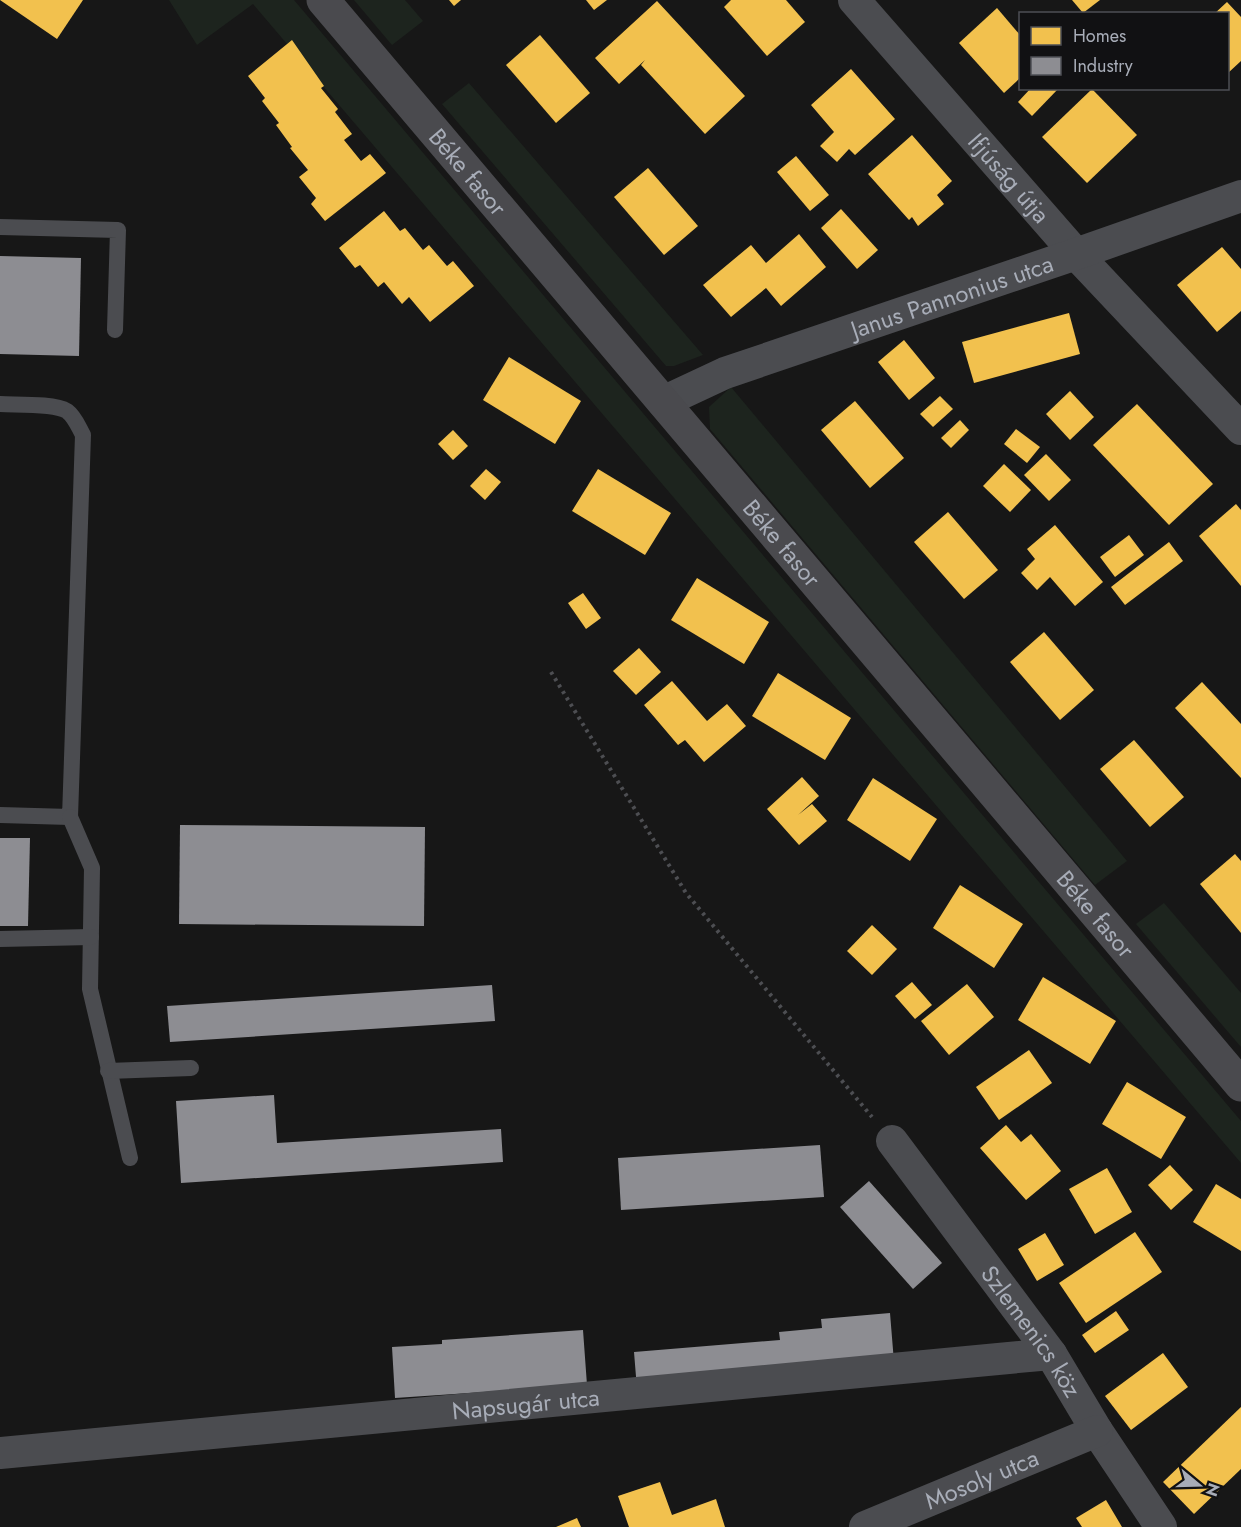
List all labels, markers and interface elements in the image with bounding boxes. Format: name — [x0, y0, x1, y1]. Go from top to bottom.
legend — [1019, 12, 1229, 90]
text: Homes — [1073, 23, 1126, 49]
text: Industry — [1073, 53, 1133, 79]
street label: Béke fasor — [421, 120, 516, 224]
street label: Ifjúság útja — [960, 125, 1059, 230]
street label: Janus Pannonius utca — [843, 246, 1058, 348]
street label: Béke fasor — [735, 491, 830, 595]
street label: Béke fasor — [1049, 862, 1144, 966]
street label: Szlemenics köz — [973, 1258, 1090, 1404]
street label: Napsugár utca — [450, 1379, 601, 1428]
street label: Mosoly utca — [919, 1440, 1044, 1518]
north arrow — [1169, 1455, 1229, 1515]
text: N — [1200, 1480, 1226, 1499]

